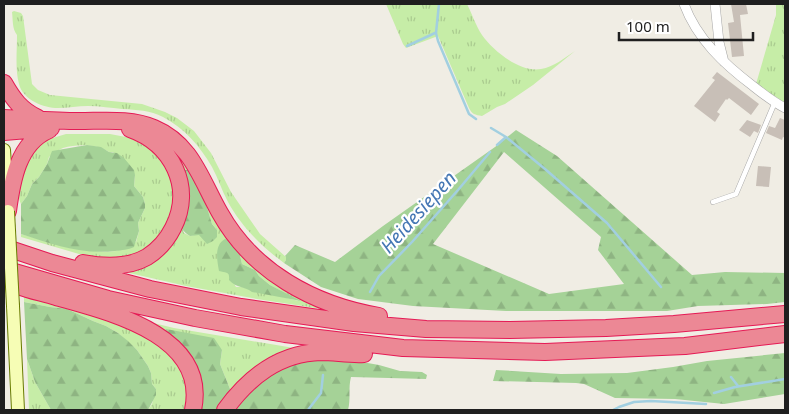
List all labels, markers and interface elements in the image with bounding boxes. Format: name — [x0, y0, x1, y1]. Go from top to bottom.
scale bar — [619, 10, 753, 42]
text: 100 m — [626, 16, 670, 36]
water label: Heidesiepen — [374, 165, 462, 259]

